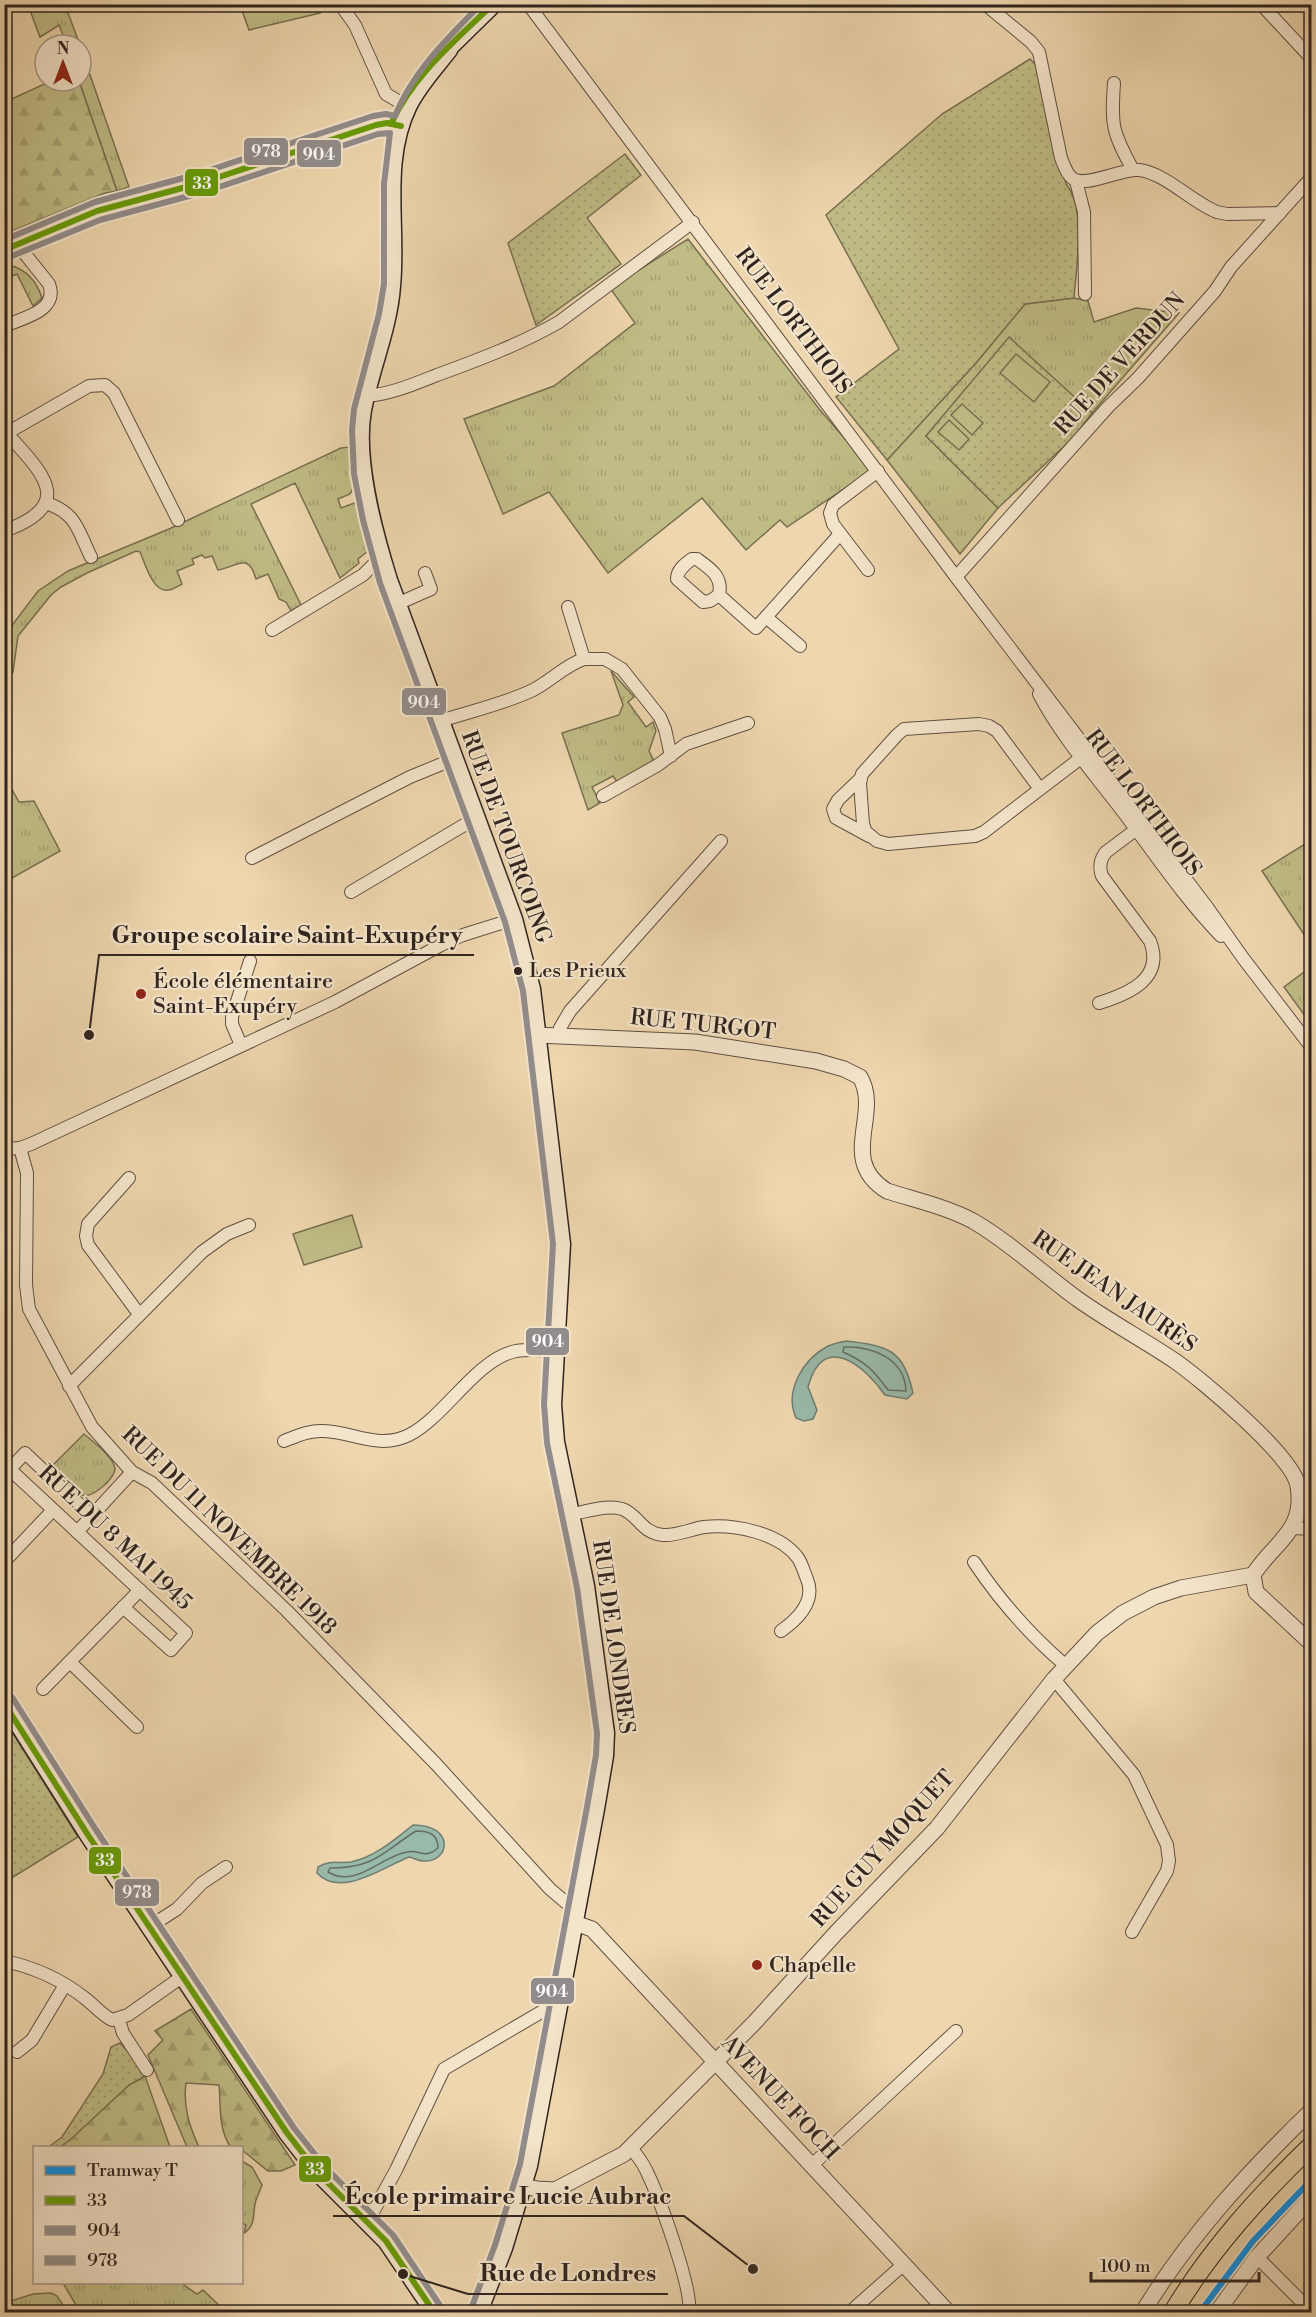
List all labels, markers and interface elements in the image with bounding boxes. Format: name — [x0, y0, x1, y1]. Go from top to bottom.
north arrow — [33, 33, 93, 93]
text: N — [57, 39, 70, 59]
line badge: 978 — [243, 137, 289, 166]
line badge: 904 — [296, 139, 342, 168]
text: 978 — [251, 142, 281, 162]
text: 904 — [303, 145, 335, 165]
line badge: 33 — [184, 168, 219, 197]
text: 33 — [192, 174, 212, 194]
street label: RUE LORTHIOIS — [729, 242, 857, 400]
street label: RUE DE VERDUN — [1049, 287, 1192, 441]
line badge: 904 — [401, 687, 447, 716]
text: 904 — [408, 693, 440, 713]
street label: RUE LORTHIOIS — [1079, 724, 1207, 882]
street label: RUE DE TOURCOING — [455, 727, 557, 947]
callout: Groupe scolaire Saint-Exupéry — [99, 913, 474, 955]
text: Groupe scolaire Saint-Exupéry — [111, 921, 464, 951]
place label: Les Prieux — [529, 959, 627, 984]
marker: Les Prieux — [512, 965, 524, 977]
place label: École élémentaire Saint-Exupéry — [153, 967, 333, 1020]
marker: École élémentaire Saint-Exupéry — [134, 987, 148, 1001]
street label: RUE TURGOT — [629, 1004, 777, 1046]
street label: RUE JEAN JAURÈS — [1026, 1224, 1202, 1359]
line badge: 904 — [525, 1327, 570, 1356]
text: 904 — [532, 1332, 564, 1352]
street label: RUE DU 11 NOVEMBRE 1918 — [116, 1421, 342, 1641]
street label: RUE DU 8 MAI 1945 — [32, 1460, 198, 1616]
street label: RUE DE LONDRES — [586, 1538, 640, 1736]
street label: RUE GUY MOQUET — [805, 1765, 961, 1933]
line badge: 33 — [88, 1846, 122, 1875]
text: 33 — [95, 1851, 115, 1871]
line badge: 978 — [114, 1878, 160, 1907]
text: 978 — [122, 1883, 152, 1903]
place label: Chapelle — [769, 1952, 856, 1979]
marker: Chapelle — [750, 1958, 764, 1972]
line badge: 904 — [530, 1977, 575, 2005]
text: 904 — [536, 1982, 568, 2002]
street label: AVENUE FOCH — [715, 2029, 845, 2166]
legend — [33, 2146, 243, 2284]
line badge: 33 — [298, 2155, 332, 2183]
text: Tramway T — [87, 2159, 178, 2182]
text: 33 — [305, 2160, 325, 2180]
callout: École primaire Lucie Aubrac — [333, 2174, 684, 2216]
text: École primaire Lucie Aubrac — [344, 2180, 672, 2212]
text: 33 — [87, 2189, 107, 2212]
text: 904 — [87, 2219, 121, 2242]
scale bar — [1091, 2245, 1259, 2283]
text: 978 — [87, 2249, 118, 2272]
callout: Rue de Londres — [468, 2252, 668, 2294]
text: 100 m — [1100, 2255, 1151, 2278]
text: Rue de Londres — [480, 2259, 656, 2289]

